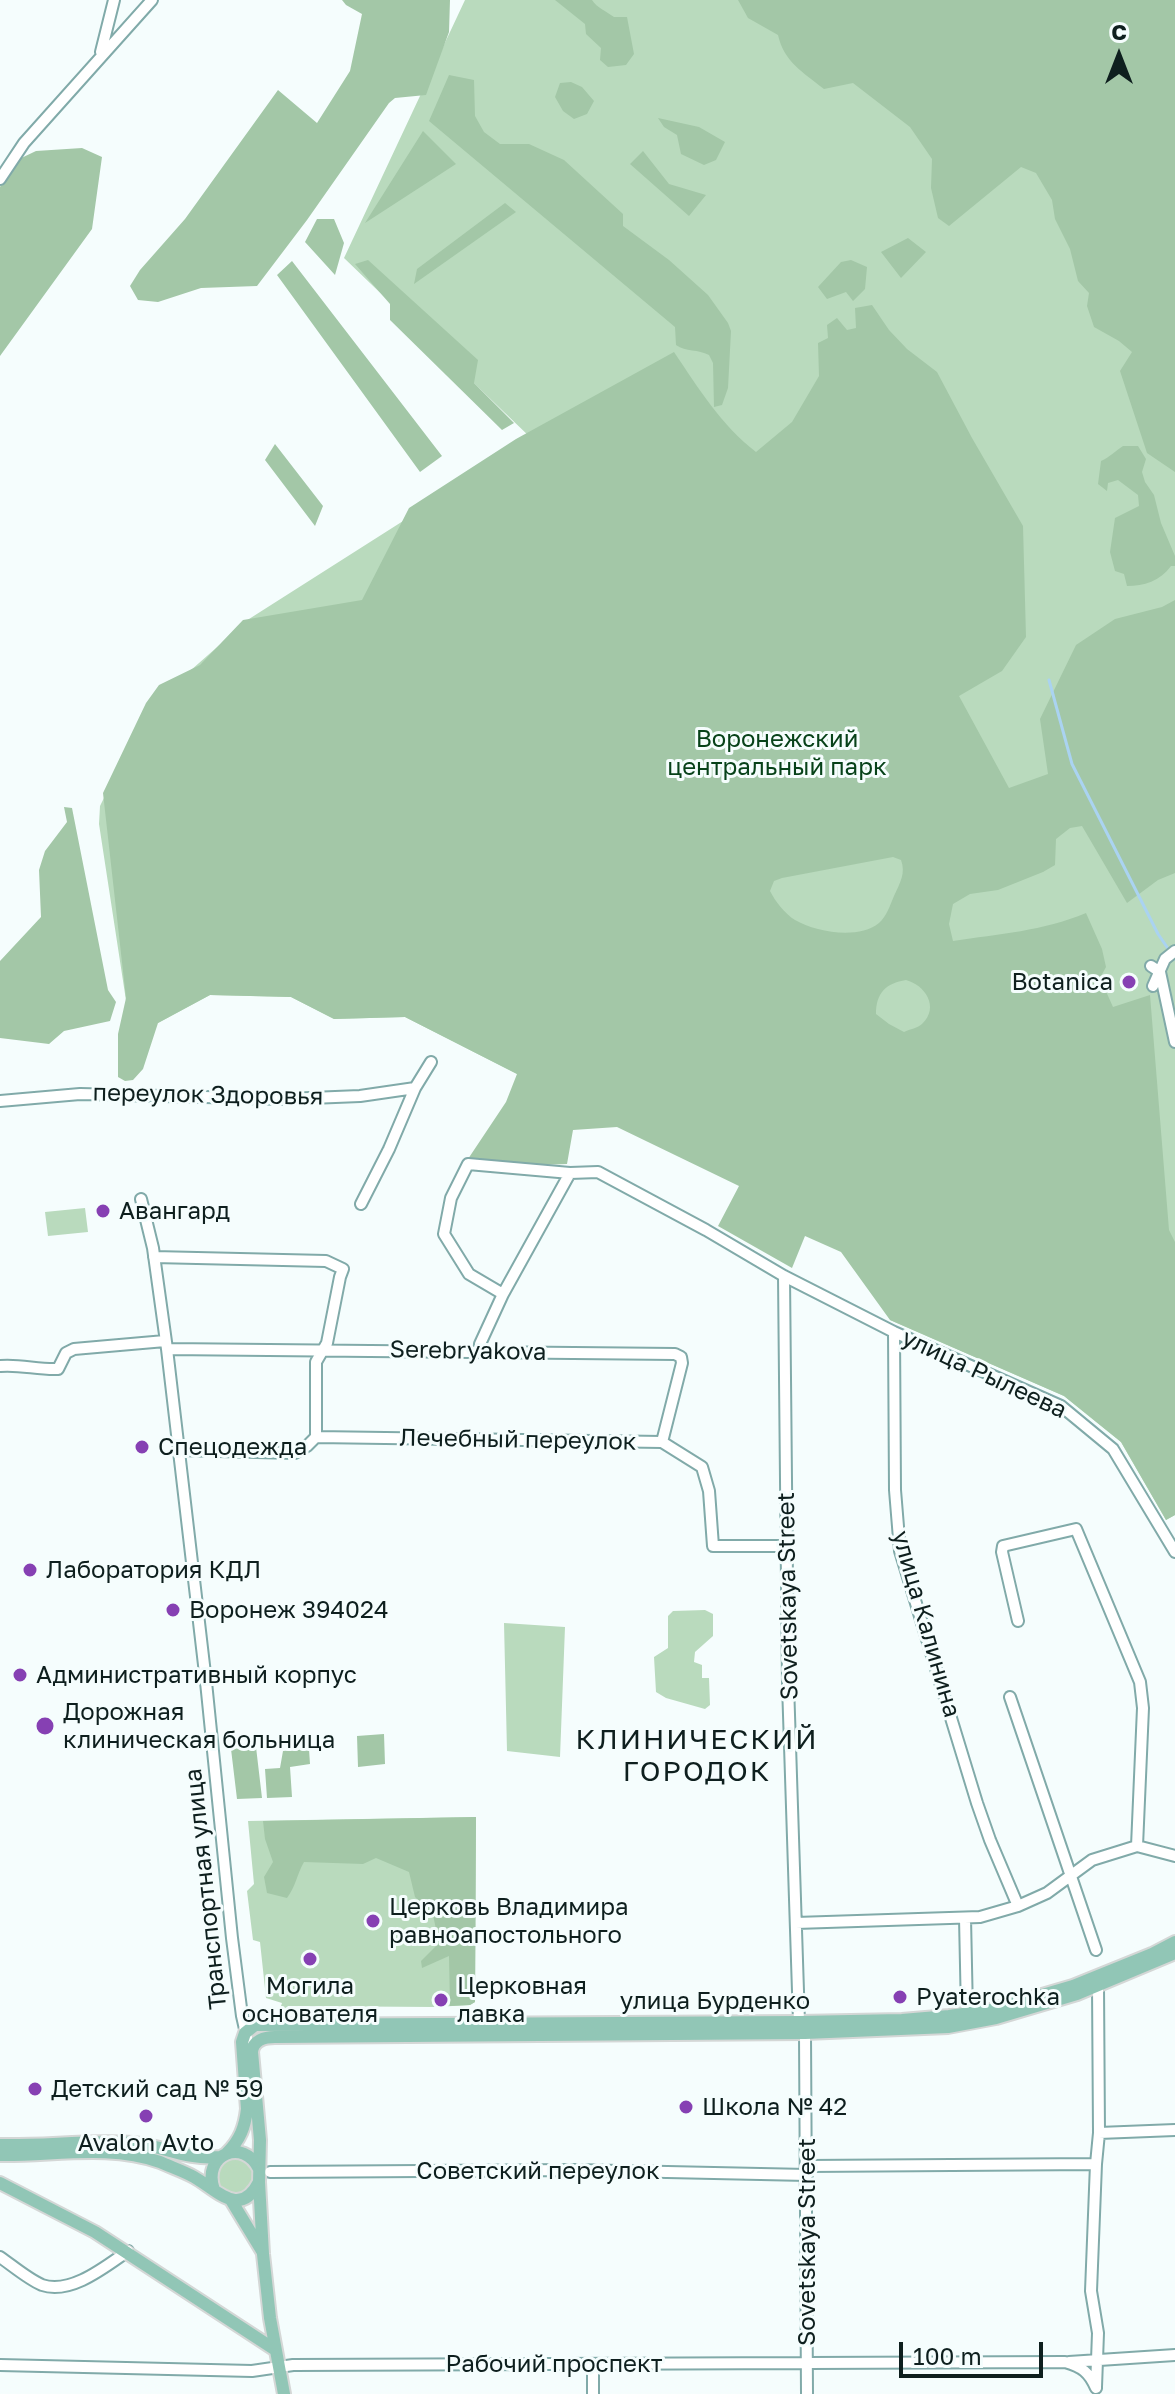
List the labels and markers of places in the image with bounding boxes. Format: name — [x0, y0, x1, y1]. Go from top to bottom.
place label: Botanica — [1012, 968, 1113, 996]
marker: Botanica — [1120, 973, 1138, 991]
place label: Авангард — [119, 1197, 230, 1225]
marker: Авангард — [94, 1202, 112, 1220]
place label: Спецодежда — [158, 1433, 307, 1461]
marker: Спецодежда — [133, 1438, 151, 1456]
place label: Лаборатория КДЛ — [46, 1556, 261, 1584]
marker: Лаборатория КДЛ — [21, 1561, 39, 1579]
place label: Воронеж 394024 — [189, 1596, 389, 1624]
marker: Воронеж 394024 — [164, 1601, 182, 1619]
place label: Административный корпус — [36, 1661, 357, 1689]
marker: Административный корпус — [11, 1666, 29, 1684]
place label: Дорожная клиническая больница — [63, 1698, 335, 1754]
marker: Дорожная клиническая больница — [34, 1715, 56, 1737]
place label: Церковь Владимира равноапостольного — [389, 1893, 629, 1949]
marker: Церковь Владимира равноапостольного — [364, 1912, 382, 1930]
marker: Могила основателя — [301, 1950, 319, 1968]
place label: Могила основателя — [242, 1972, 378, 2028]
place label: Церковная лавка — [457, 1972, 587, 2028]
place label: Pyaterochka — [916, 1983, 1060, 2011]
marker: Pyaterochka — [891, 1988, 909, 2006]
marker: Церковная лавка — [432, 1991, 450, 2009]
place label: Детский сад № 59 — [51, 2075, 264, 2103]
marker: Детский сад № 59 — [26, 2080, 44, 2098]
place label: Школа № 42 — [702, 2093, 847, 2121]
marker: Школа № 42 — [677, 2098, 695, 2116]
marker: Avalon Avto — [137, 2107, 155, 2125]
place label: Avalon Avto — [78, 2129, 214, 2157]

